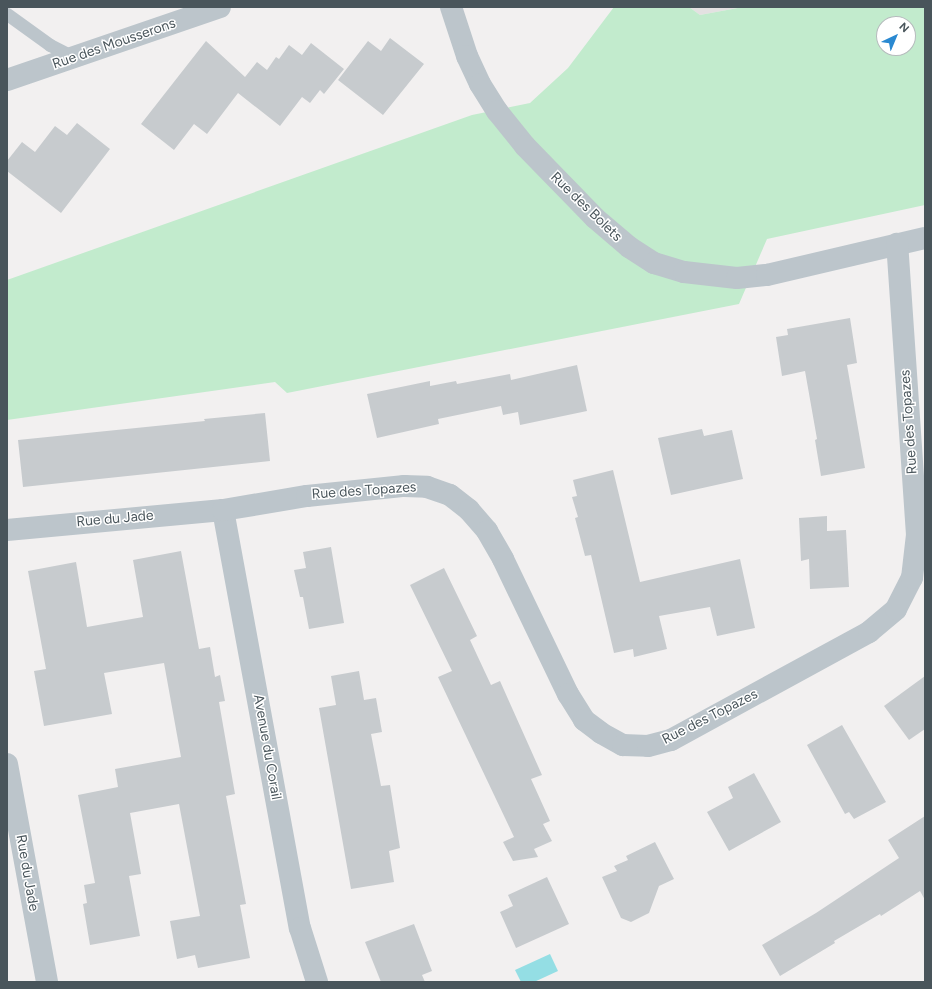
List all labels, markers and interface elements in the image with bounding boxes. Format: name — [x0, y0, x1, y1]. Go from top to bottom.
street label: Rue des Mousserons — [50, 15, 178, 73]
north arrow — [876, 16, 916, 56]
text: N — [896, 20, 912, 35]
street label: Rue des Bolets — [547, 169, 625, 245]
street label: Rue des Topazes — [897, 369, 921, 475]
street label: Rue des Topazes — [311, 479, 417, 503]
street label: Rue du Jade — [76, 507, 154, 531]
street label: Rue des Topazes — [659, 686, 761, 748]
street label: Avenue du Corail — [249, 693, 285, 801]
street label: Rue du Jade — [12, 833, 42, 913]

